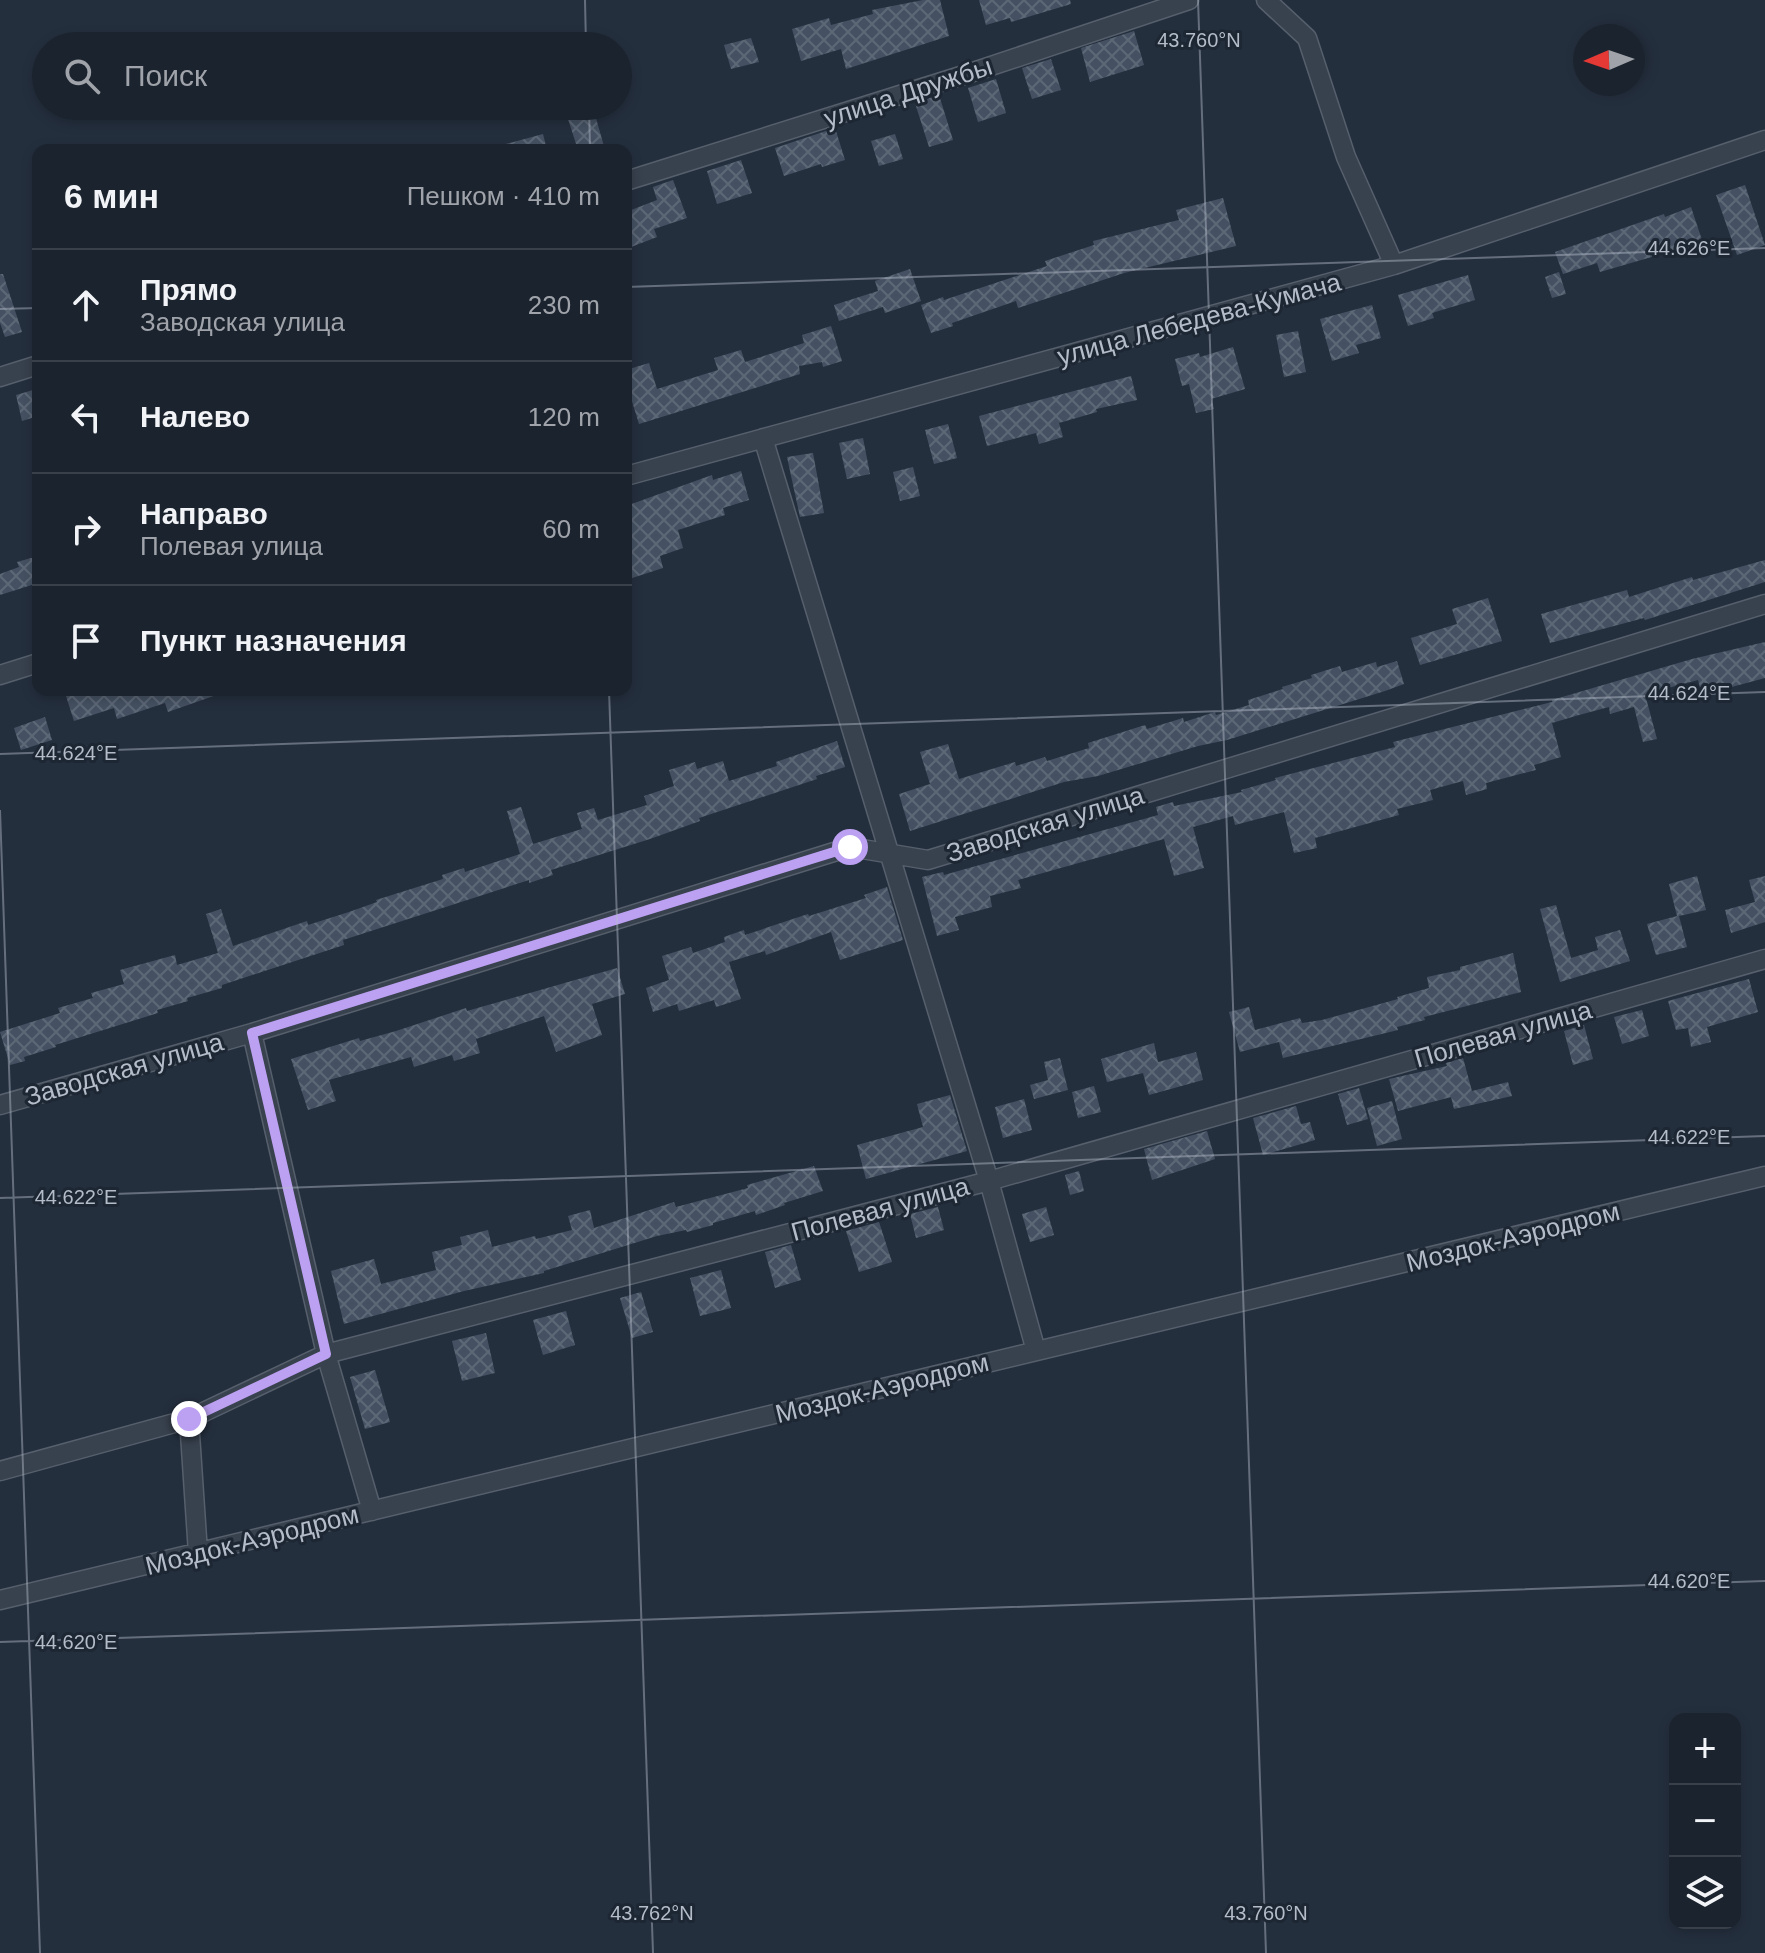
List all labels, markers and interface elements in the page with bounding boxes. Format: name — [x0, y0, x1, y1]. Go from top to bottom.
north arrow — [1573, 24, 1645, 96]
text: 43.760°N — [1157, 29, 1241, 51]
search box — [32, 32, 632, 120]
street label: улица Дружбы — [820, 51, 996, 133]
icon: search — [60, 54, 104, 98]
text: Поиск — [124, 59, 207, 92]
text: 6 мин — [64, 177, 159, 215]
text: Пешком · 410 m — [407, 181, 600, 211]
text: 44.626°E — [1648, 237, 1730, 259]
street label: улица Лебедева-Кумача — [1054, 267, 1345, 371]
text: Прямо — [140, 273, 237, 306]
icon: ahead — [64, 283, 108, 327]
text: 230 m — [528, 290, 600, 320]
text: Заводская улица — [140, 307, 345, 337]
icon: left — [64, 395, 108, 439]
text: Налево — [140, 400, 250, 433]
text: 120 m — [528, 402, 600, 432]
text: Направо — [140, 497, 268, 530]
icon: right — [64, 507, 108, 551]
text: 60 m — [542, 514, 600, 544]
text: Полевая улица — [140, 531, 323, 561]
icon: arrive — [64, 619, 108, 663]
text: Пункт назначения — [140, 624, 407, 657]
text: 44.624°E — [1648, 682, 1730, 704]
text: 44.624°E — [35, 742, 117, 764]
street label: Заводская улица — [943, 780, 1148, 868]
route start — [832, 829, 868, 865]
street label: Полевая улица — [1411, 994, 1596, 1074]
street label: Заводская улица — [21, 1026, 227, 1112]
text: 44.622°E — [1648, 1126, 1730, 1148]
street label: Полевая улица — [788, 1171, 973, 1247]
text: 44.622°E — [35, 1186, 117, 1208]
street label: Моздок-Аэродром — [1403, 1196, 1623, 1278]
street label: Моздок-Аэродром — [772, 1347, 992, 1429]
route end — [171, 1401, 207, 1437]
street label: Моздок-Аэродром — [142, 1499, 362, 1581]
text: 44.620°E — [1648, 1570, 1730, 1592]
text: 44.620°E — [35, 1631, 117, 1653]
map controls — [1669, 1713, 1741, 1929]
button: + — [1669, 1713, 1741, 1785]
button: − — [1669, 1785, 1741, 1857]
button: layers — [1669, 1857, 1741, 1929]
text: 43.762°N — [610, 1902, 694, 1924]
text: 43.760°N — [1224, 1902, 1308, 1924]

